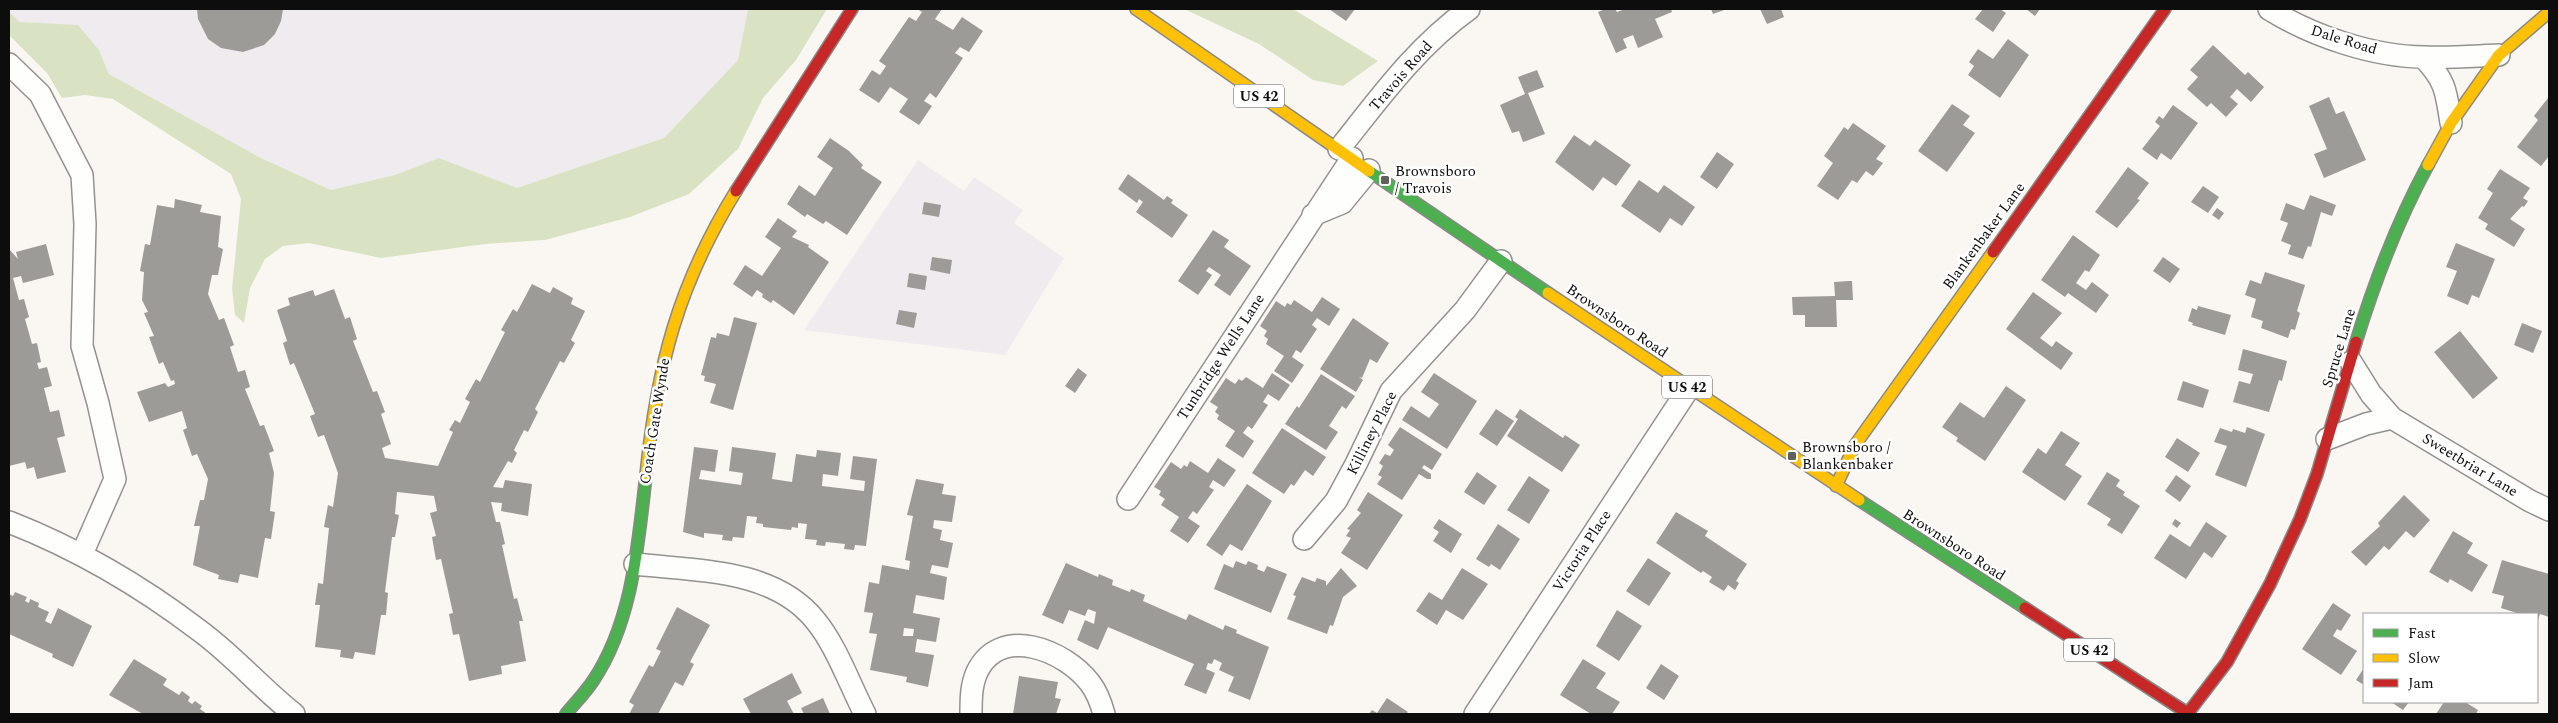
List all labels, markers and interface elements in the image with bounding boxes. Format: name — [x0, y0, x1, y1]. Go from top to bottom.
street label: Dale Road — [2308, 19, 2380, 61]
street label: Travois Road — [1364, 36, 1438, 116]
road number: US 42 — [1234, 84, 1284, 108]
place label: Brownsboro / Travois — [1395, 160, 1476, 200]
marker: Brownsboro / Travois — [1379, 174, 1391, 186]
street label: Blankenbaker Lane — [1937, 178, 2031, 294]
street label: Brownsboro Road — [1561, 278, 1673, 364]
street label: Tunbridge Wells Lane — [1171, 289, 1271, 425]
street label: Spruce Lane — [2316, 306, 2362, 390]
street label: Coach Gate Wynde — [634, 356, 676, 486]
road number: US 42 — [1662, 376, 1712, 398]
street label: Killiney Place — [1341, 387, 1403, 479]
street label: Sweetbriar Lane — [2418, 427, 2522, 503]
place label: Brownsboro / Blankenbaker — [1802, 436, 1893, 476]
marker: Brownsboro / Blankenbaker — [1786, 450, 1798, 462]
street label: Brownsboro Road — [1898, 503, 2010, 587]
street label: Victoria Place — [1547, 505, 1617, 597]
legend — [2363, 613, 2538, 703]
text: Fast — [2408, 622, 2436, 645]
road number: US 42 — [2064, 638, 2114, 662]
text: Slow — [2408, 647, 2440, 670]
text: Jam — [2408, 672, 2434, 695]

